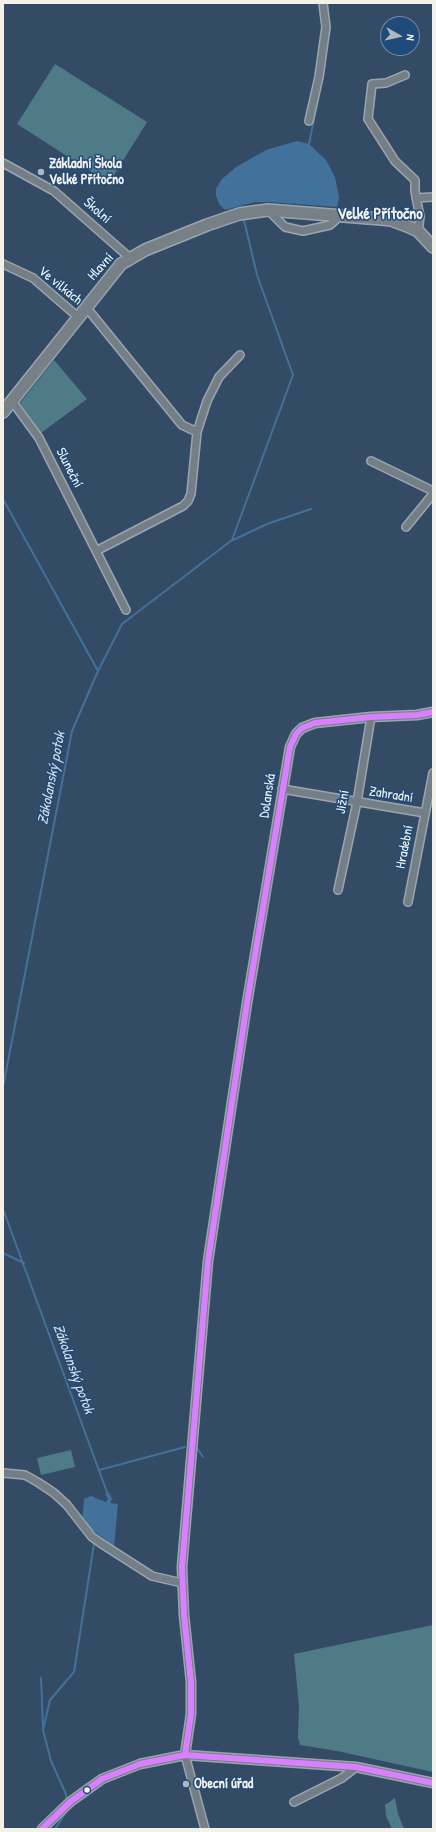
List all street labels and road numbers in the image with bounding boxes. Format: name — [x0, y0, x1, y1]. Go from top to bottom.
street label: Školní — [80, 194, 114, 228]
street label: Hlavní — [84, 250, 118, 284]
street label: Ve vilkách — [35, 263, 85, 309]
street label: Sluneční — [52, 445, 86, 491]
street label: Dolanská — [256, 773, 280, 819]
street label: Zahradní — [368, 783, 414, 807]
street label: Jižní — [332, 789, 354, 815]
street label: Hradební — [393, 824, 417, 870]

